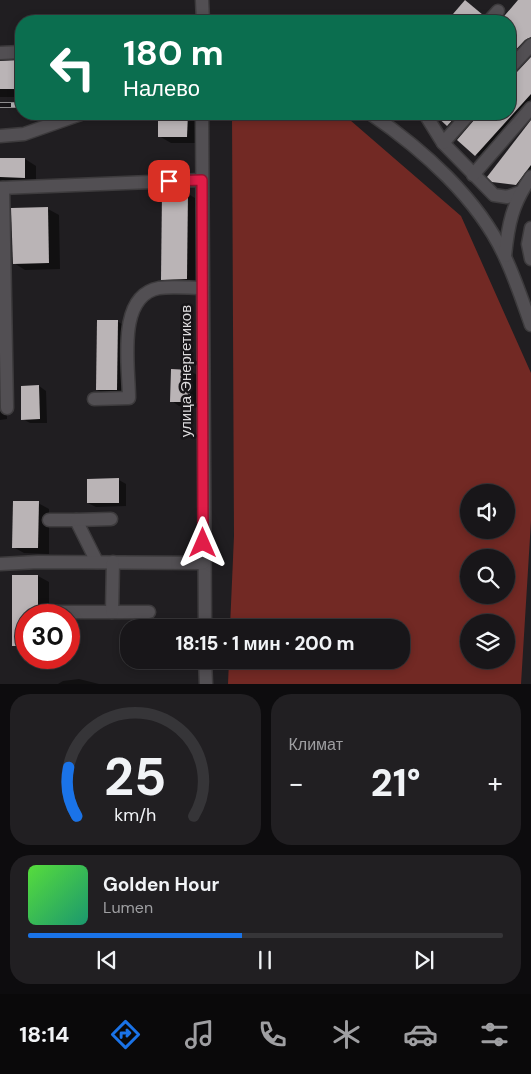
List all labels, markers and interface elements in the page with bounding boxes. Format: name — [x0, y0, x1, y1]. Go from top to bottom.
text: 180 m — [123, 30, 224, 76]
icon: left — [40, 35, 105, 100]
text: Налево — [123, 74, 200, 103]
pin — [148, 160, 190, 202]
icon: arrive — [155, 167, 183, 195]
street label: улица Энергетиков — [176, 305, 196, 437]
map controls — [460, 484, 515, 669]
button: sound — [460, 484, 515, 539]
position arrow — [176, 516, 228, 568]
button: search — [460, 549, 515, 604]
speed limit sign: 30 — [15, 604, 80, 669]
button: layers — [460, 614, 515, 669]
text: 18:15 · 1 мин · 200 m — [175, 631, 355, 656]
text: Климат — [289, 734, 343, 755]
text: 25 — [104, 743, 166, 811]
text: 21° — [371, 758, 421, 808]
text: − — [289, 765, 304, 802]
text: + — [488, 765, 503, 802]
text: km/h — [114, 803, 156, 827]
text: Golden Hour — [103, 872, 219, 897]
text: Lumen — [103, 897, 153, 918]
icon: previous — [93, 946, 121, 974]
icon: pause — [251, 946, 279, 974]
icon: next — [410, 946, 438, 974]
icon: directions — [108, 1017, 143, 1052]
icon: music — [182, 1017, 217, 1052]
icon: phone — [255, 1017, 290, 1052]
icon: climate — [329, 1017, 364, 1052]
icon: car — [403, 1017, 438, 1052]
icon: filters — [477, 1017, 512, 1052]
text: 18:14 — [19, 1020, 69, 1049]

